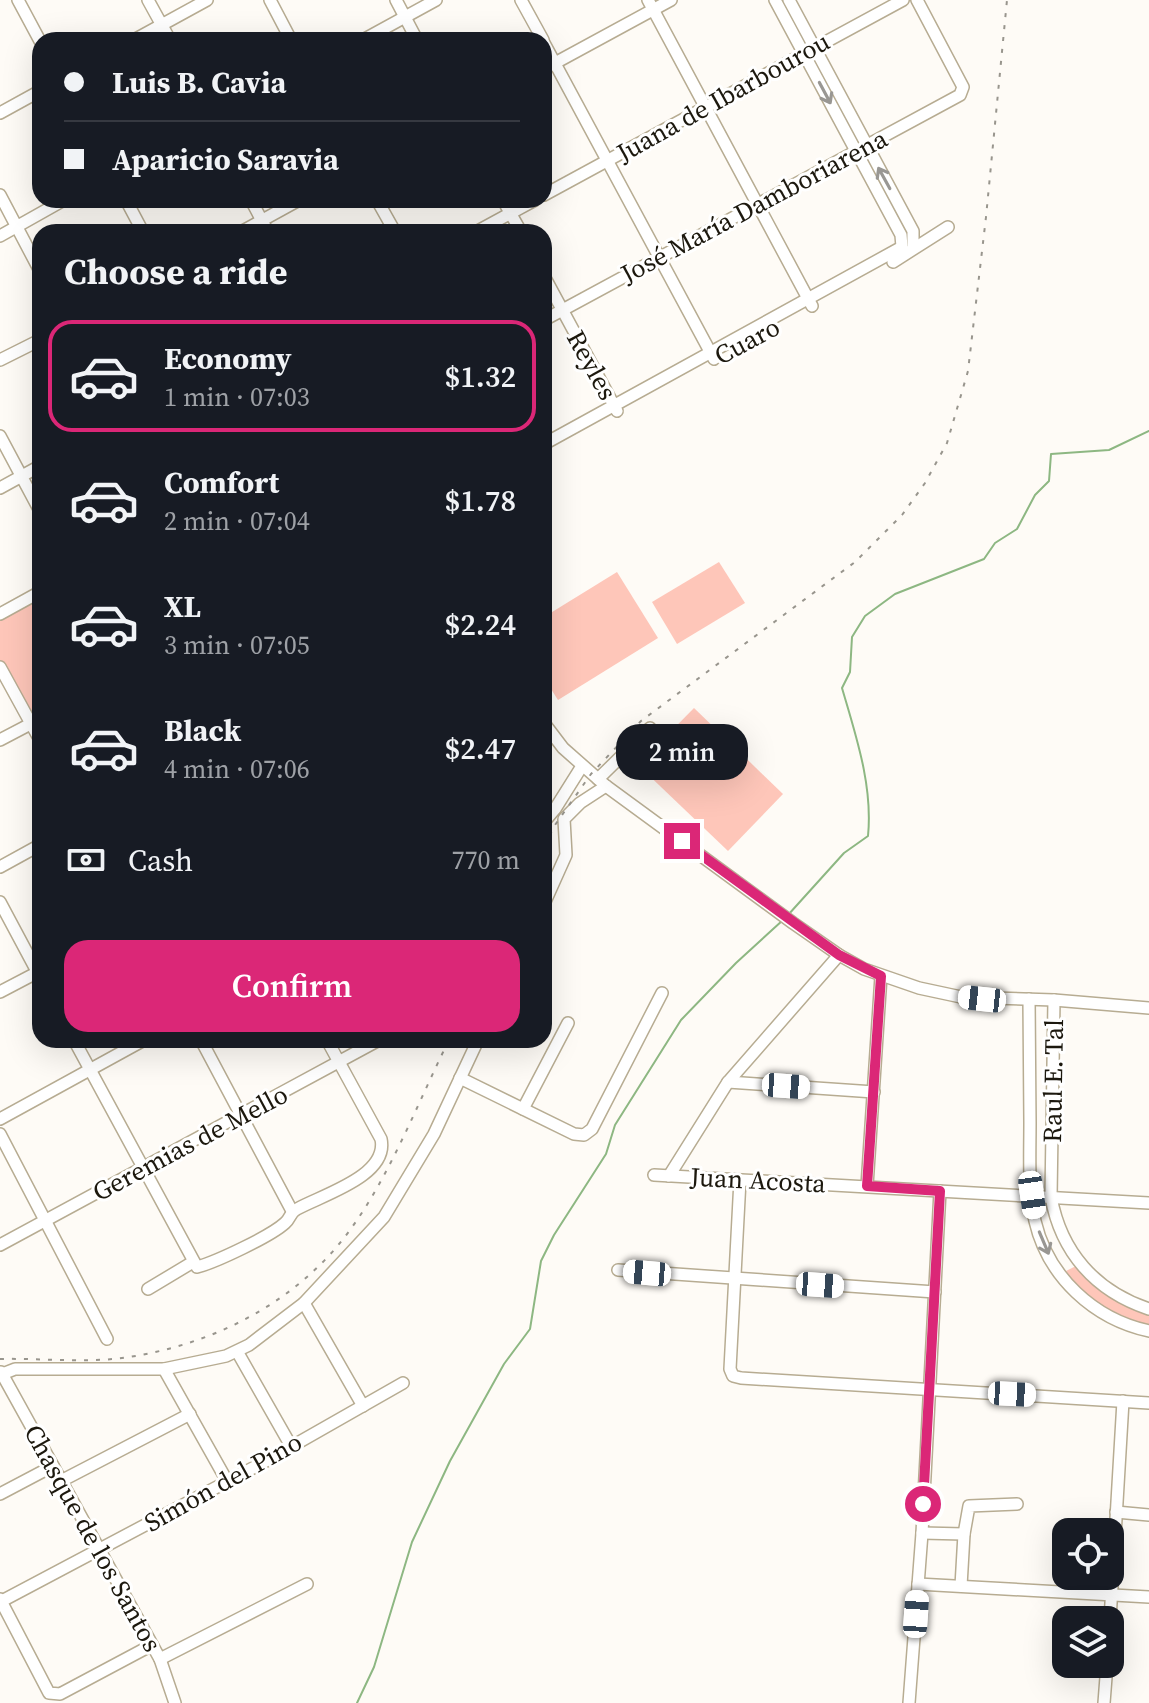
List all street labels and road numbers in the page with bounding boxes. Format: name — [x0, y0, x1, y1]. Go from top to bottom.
street label: Juana de Ibarbourou — [609, 23, 836, 171]
street label: José María Damboriarena — [613, 120, 894, 292]
street label: Cuaro — [708, 309, 786, 373]
street label: Reyles — [558, 324, 626, 406]
street label: Raul E. Tal — [1034, 1019, 1072, 1143]
street label: Geremias de Mello — [86, 1076, 294, 1210]
street label: Juan Acosta — [688, 1158, 827, 1202]
street label: Chasque de los Santos — [16, 1418, 170, 1658]
street label: Simón del Pino — [138, 1424, 308, 1540]

